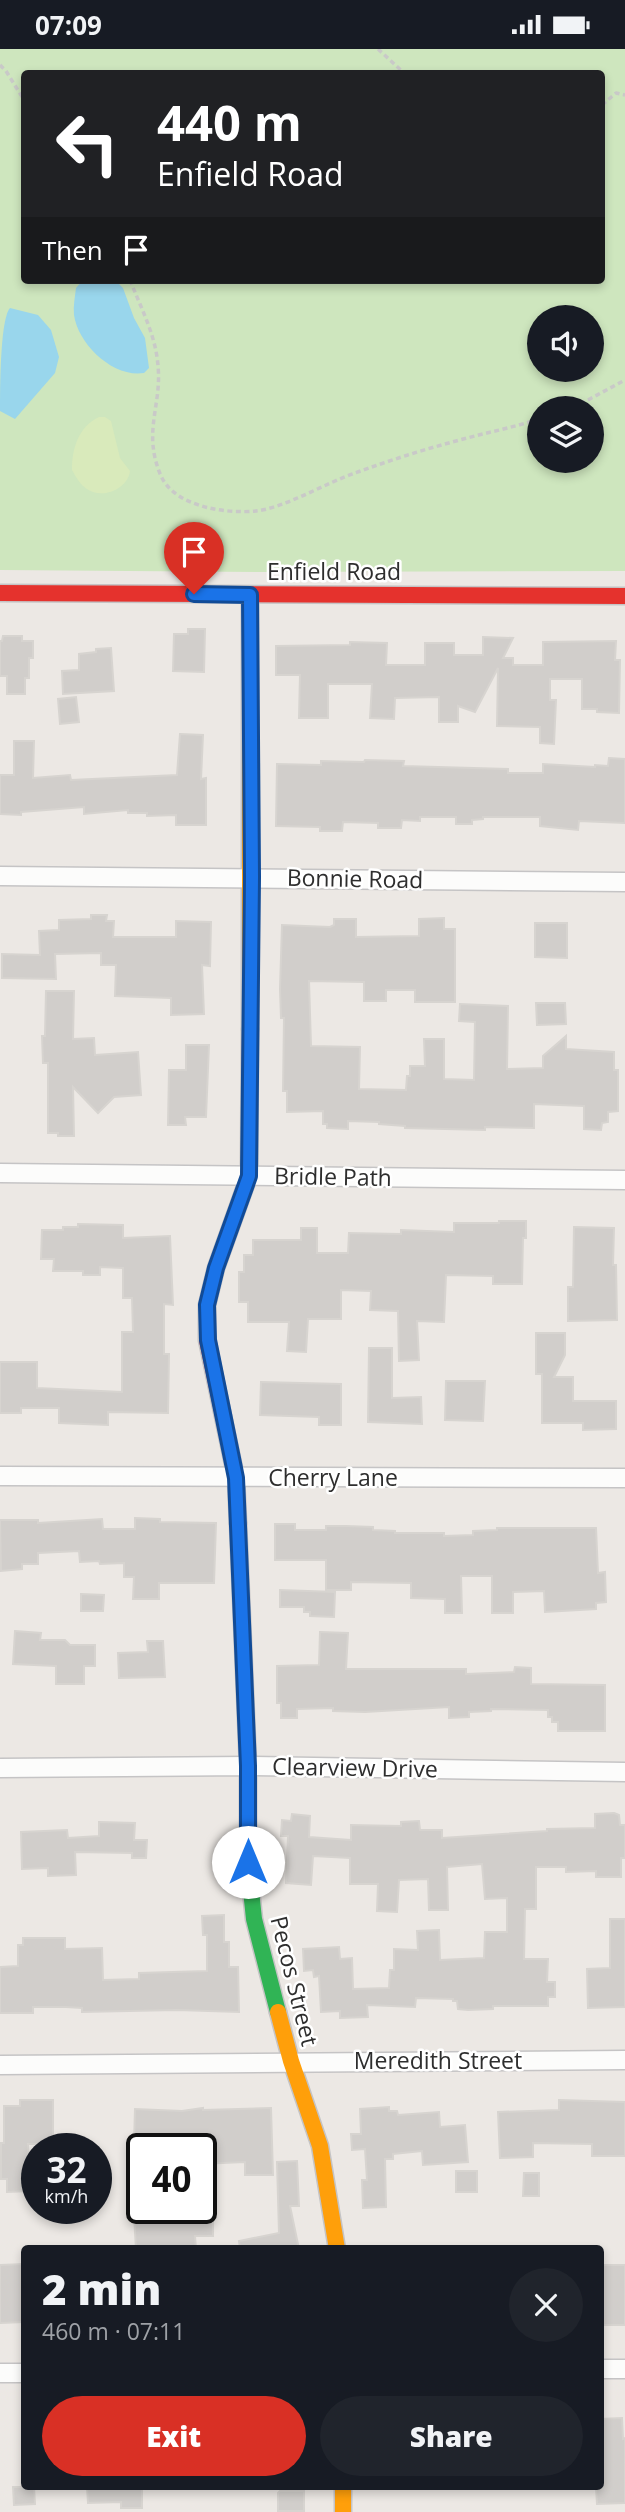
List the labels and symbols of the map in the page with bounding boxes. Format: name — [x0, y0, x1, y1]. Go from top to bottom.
pin — [164, 522, 224, 594]
street label: Enfield Road — [267, 555, 401, 587]
street label: Bonnie Road — [287, 861, 424, 895]
street label: Bridle Path — [274, 1159, 392, 1193]
street label: Cherry Lane — [268, 1461, 398, 1493]
street label: Clearview Drive — [272, 1750, 438, 1784]
position arrow — [211, 1825, 285, 1899]
street label: Pecos Street — [263, 1912, 327, 2049]
street label: Meredith Street — [354, 2044, 522, 2076]
speed limit sign: 40 — [126, 2133, 217, 2224]

